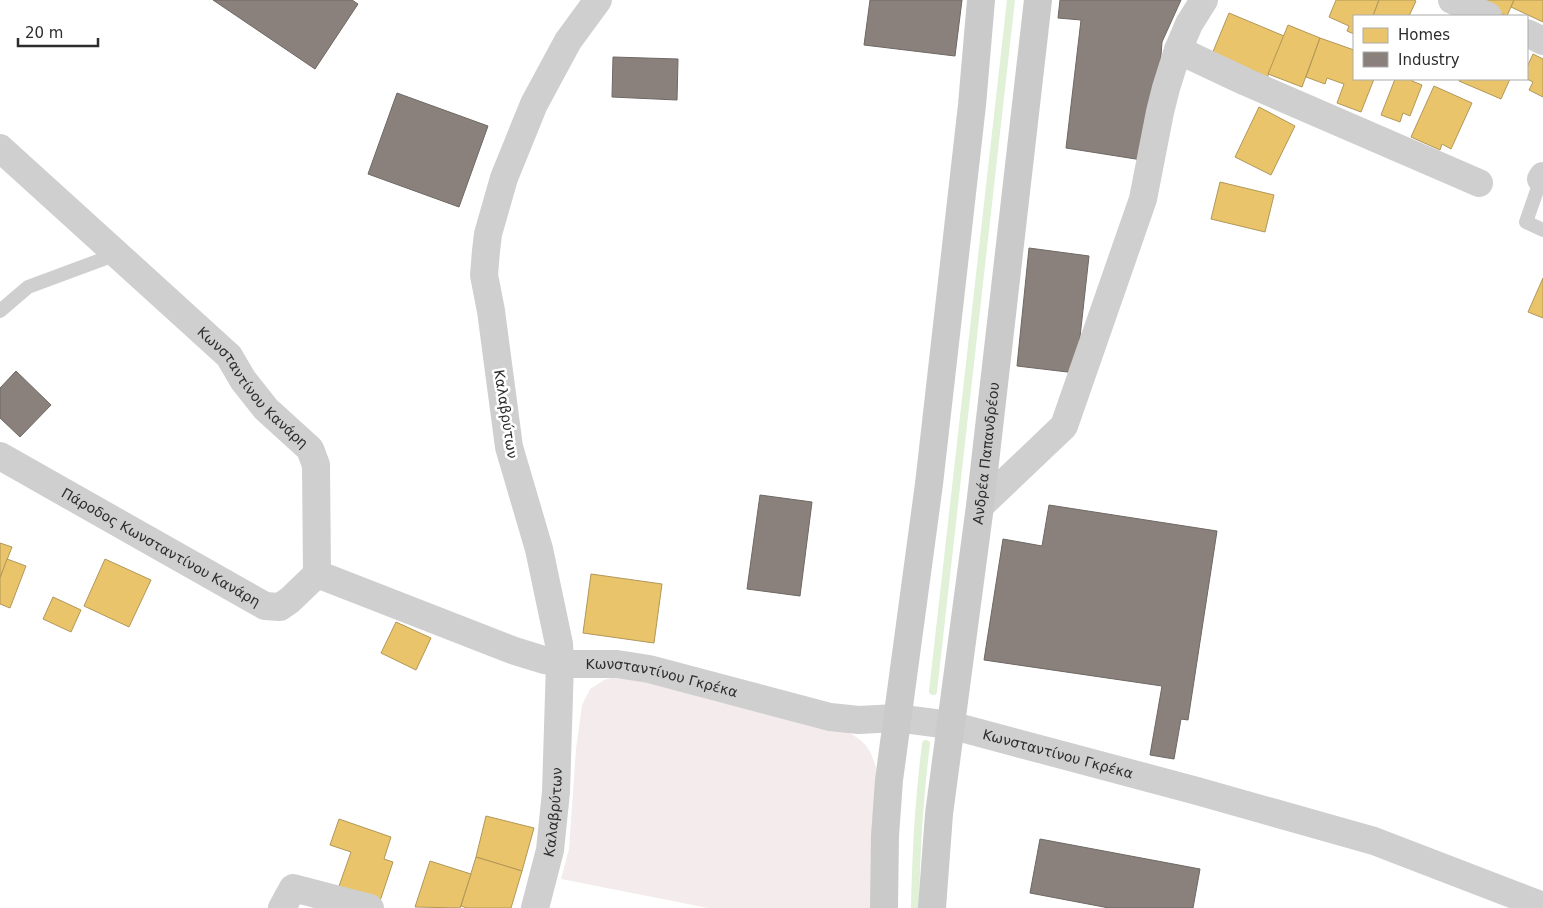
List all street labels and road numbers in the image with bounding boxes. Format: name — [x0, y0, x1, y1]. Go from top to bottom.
street label: Κωνσταντίνου Κανάρη — [194, 323, 311, 451]
street label: Καλαβρύτων — [491, 368, 521, 460]
street label: Ανδρέα Παπανδρέου — [970, 381, 1002, 525]
street label: Πάροδος Κωνσταντίνου Κανάρη — [59, 485, 263, 610]
street label: Κωνσταντίνου Γκρέκα — [585, 656, 739, 700]
street label: Κωνσταντίνου Γκρέκα — [981, 726, 1135, 782]
street label: Καλαβρύτων — [541, 767, 565, 859]

